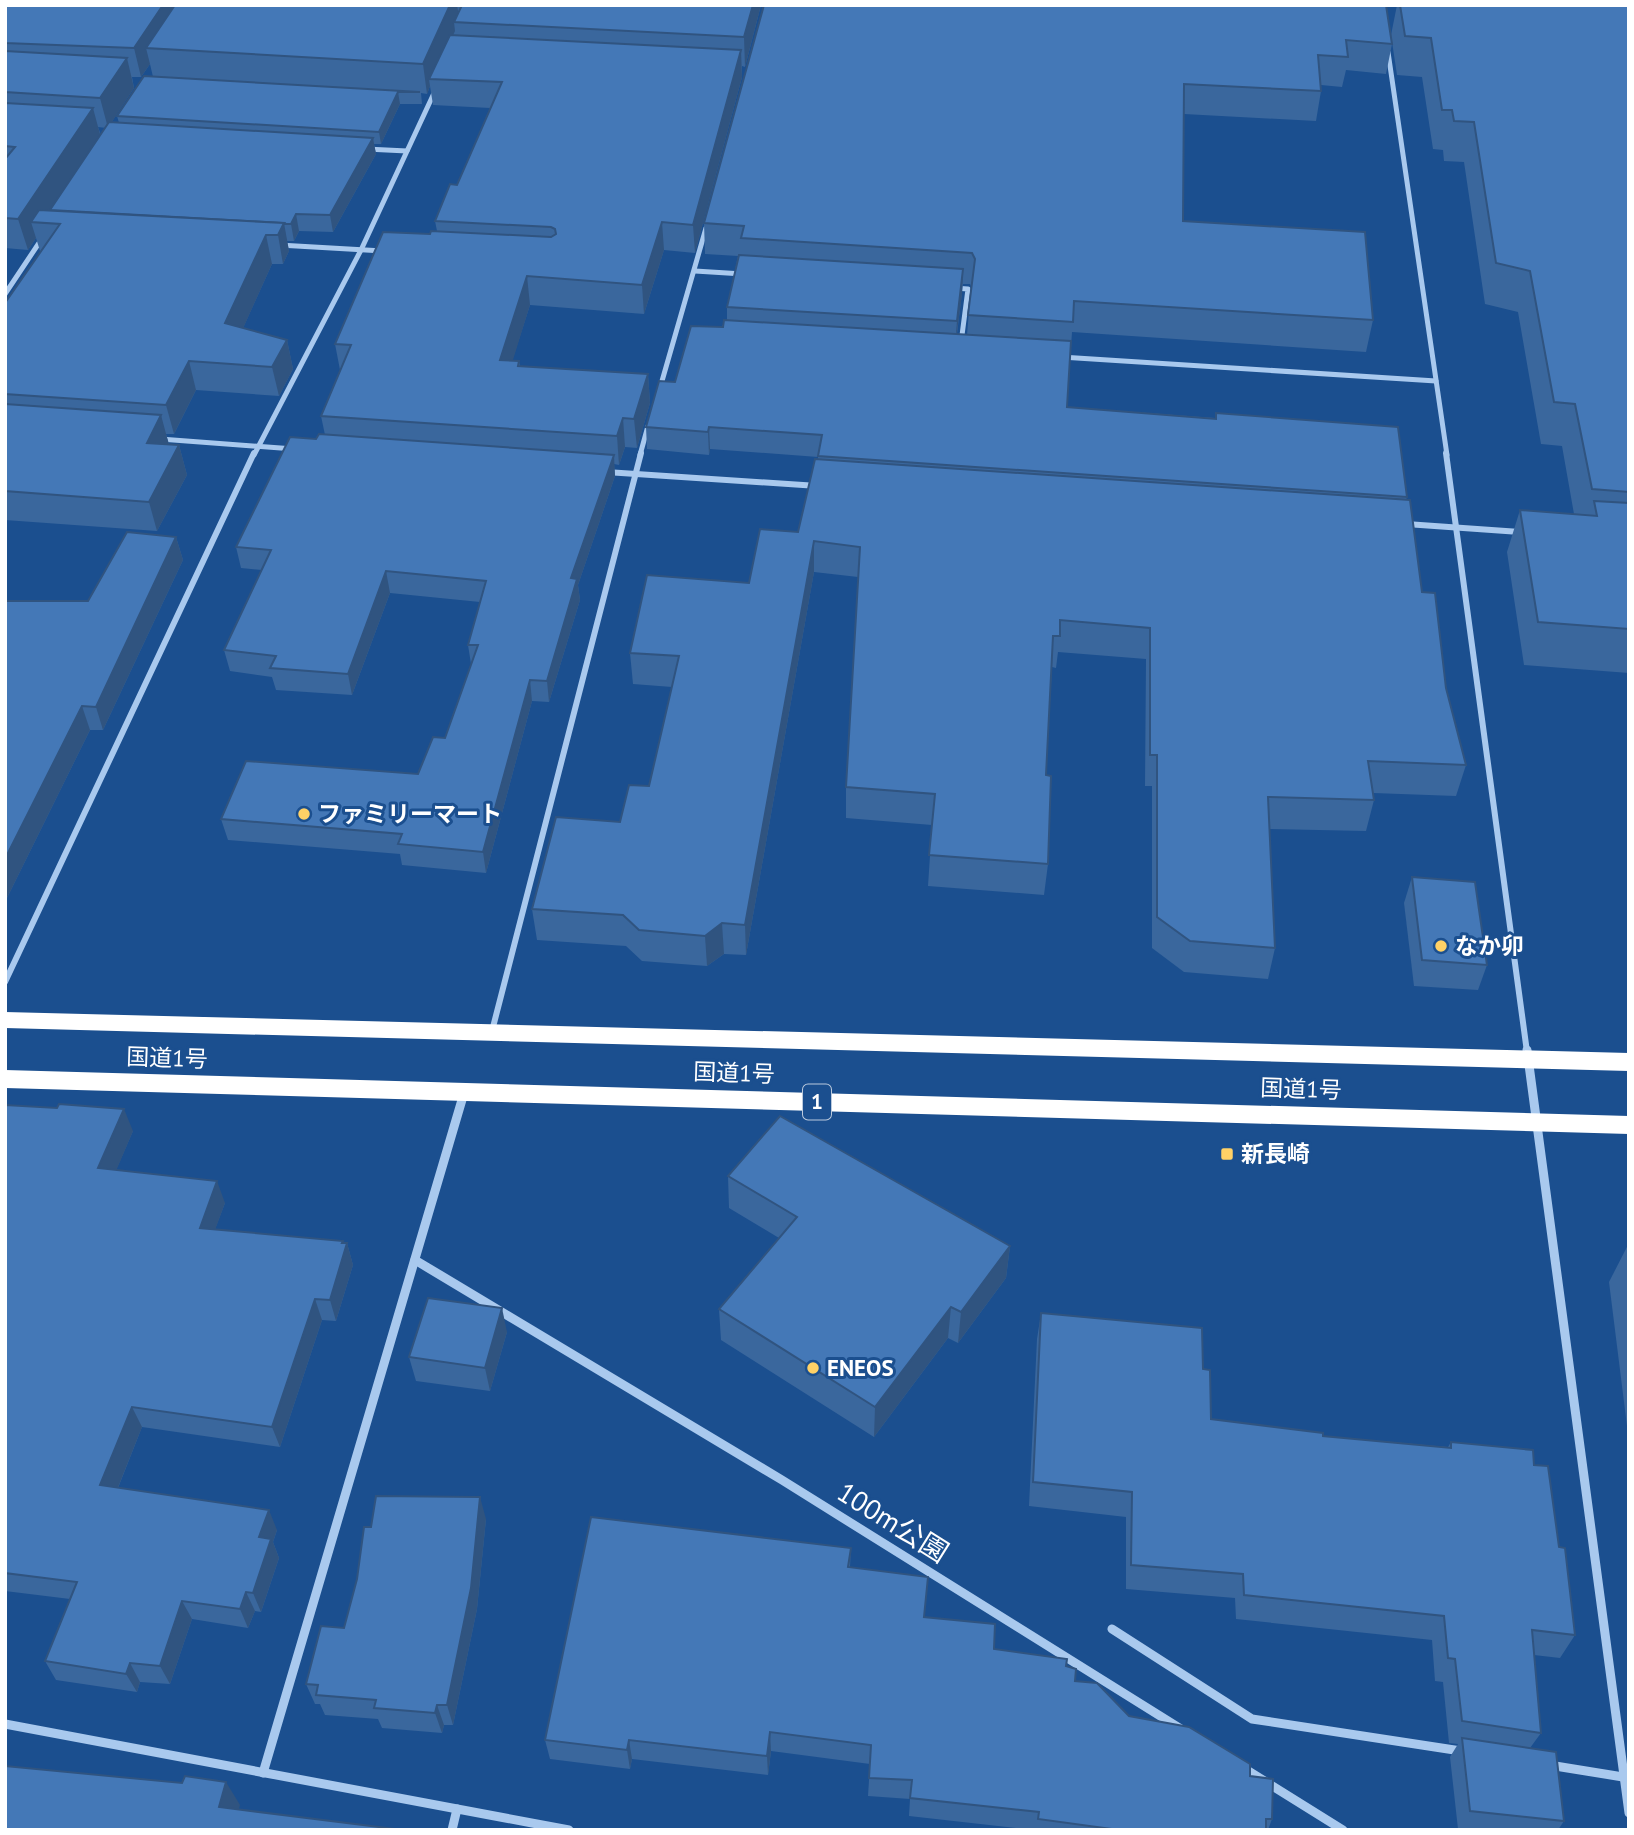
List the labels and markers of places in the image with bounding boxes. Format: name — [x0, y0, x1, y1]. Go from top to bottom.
place label: ファミリーマート — [318, 799, 502, 828]
marker: ファミリーマート — [296, 806, 312, 822]
place label: なか卯 — [1455, 931, 1524, 960]
marker: なか卯 — [1433, 938, 1449, 954]
place label: 新長崎 — [1241, 1139, 1310, 1168]
marker: 新長崎 — [1219, 1146, 1235, 1162]
place label: ENEOS — [827, 1353, 894, 1382]
marker: ENEOS — [805, 1360, 821, 1376]

